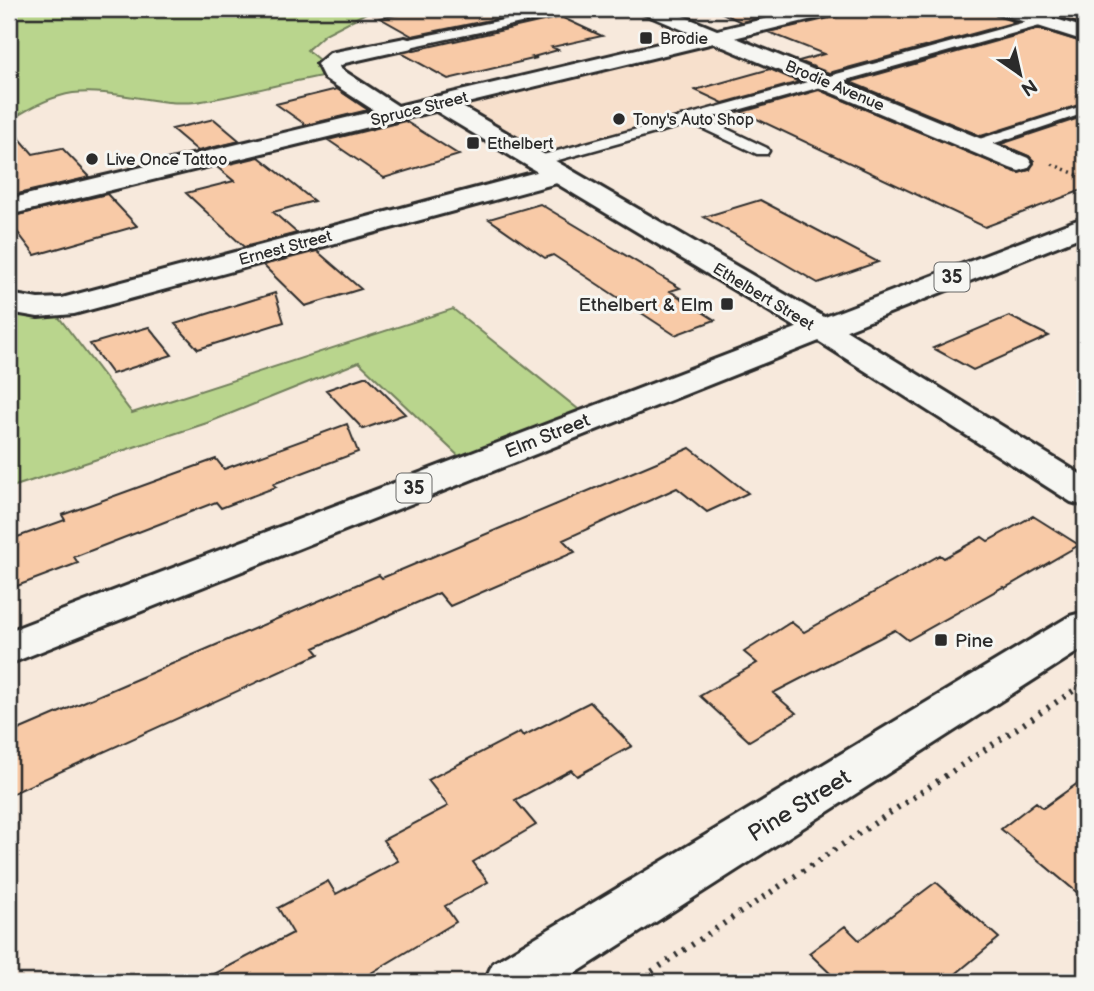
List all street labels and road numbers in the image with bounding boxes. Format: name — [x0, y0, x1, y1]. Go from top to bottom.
street label: Brodie Avenue — [782, 57, 887, 116]
street label: Spruce Street — [369, 88, 470, 131]
street label: Ernest Street — [237, 227, 334, 270]
street label: Ethelbert Street — [709, 260, 817, 335]
road number: 35 — [934, 262, 970, 292]
street label: Elm Street — [502, 409, 593, 464]
road number: 35 — [396, 474, 432, 502]
street label: Pine Street — [743, 763, 856, 848]

